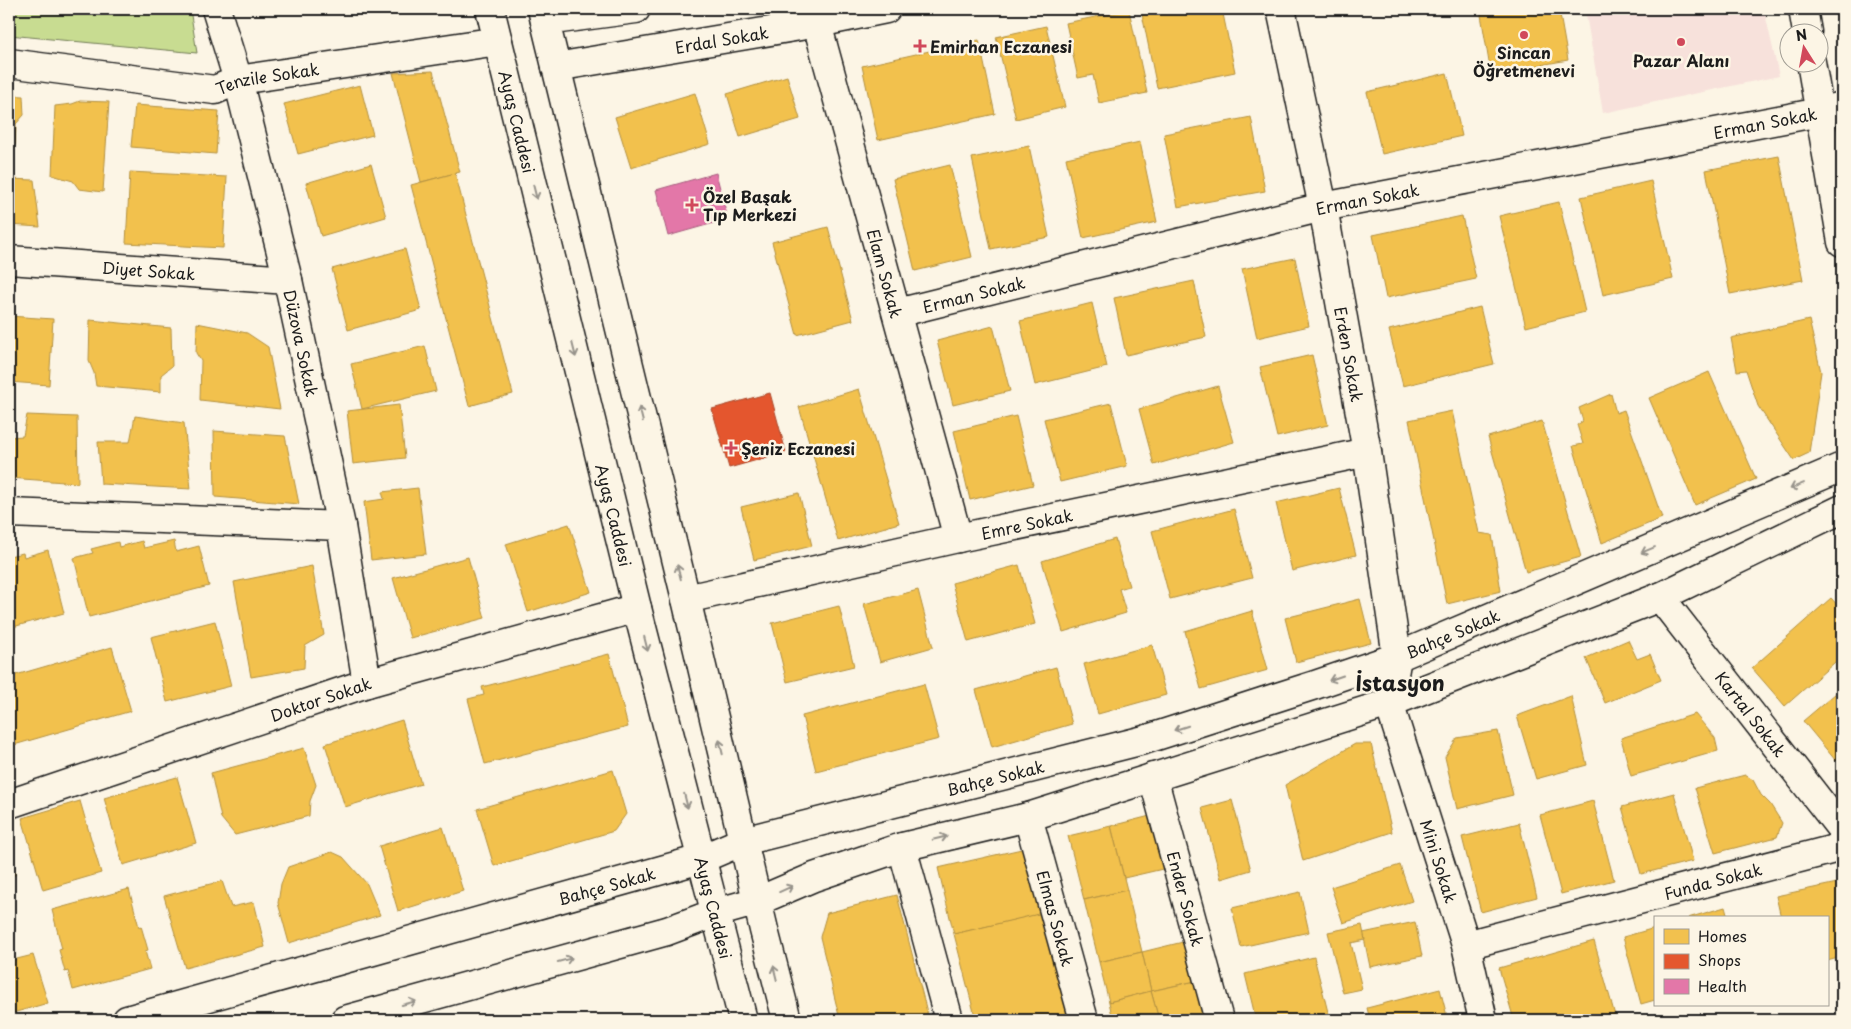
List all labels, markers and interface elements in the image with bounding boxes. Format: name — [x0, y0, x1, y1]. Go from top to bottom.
street label: Erdal Sokak — [673, 20, 770, 59]
north arrow — [1778, 22, 1828, 72]
text: N — [1794, 23, 1809, 46]
marker: Sincan Öğretmenevi — [1518, 29, 1530, 41]
place label: Emirhan Eczanesi — [930, 34, 1072, 58]
marker: Pazar Alanı — [1675, 36, 1687, 48]
marker: Emirhan Eczanesi — [914, 40, 926, 52]
place label: Sincan Öğretmenevi — [1473, 40, 1575, 82]
place label: Pazar Alanı — [1633, 48, 1729, 72]
street label: Tenzile Sokak — [212, 56, 321, 100]
street label: Ayaş Caddesi — [493, 68, 542, 175]
street label: Erman Sokak — [1711, 101, 1819, 144]
street label: Erman Sokak — [1313, 177, 1421, 220]
one-way arrow — [531, 184, 540, 200]
place label: Özel Başak Tıp Merkezi — [703, 184, 797, 226]
marker: Özel Başak Tıp Merkezi — [685, 198, 699, 212]
street label: Elam Sokak — [862, 226, 909, 321]
street label: Diyet Sokak — [101, 255, 196, 285]
street label: Erman Sokak — [920, 270, 1027, 318]
street label: Düzova Sokak — [278, 287, 325, 399]
street label: Erden Sokak — [1329, 305, 1370, 404]
one-way arrow — [570, 341, 579, 357]
one-way arrow — [636, 406, 645, 422]
place label: Şeniz Eczanesi — [741, 436, 855, 460]
marker: Şeniz Eczanesi — [725, 442, 737, 454]
street label: Ayaş Caddesi — [590, 461, 638, 569]
one-way arrow — [1790, 482, 1805, 491]
street label: Emre Sokak — [979, 502, 1075, 545]
one-way arrow — [1641, 545, 1656, 555]
one-way arrow — [674, 564, 684, 580]
street label: Bahçe Sokak — [1402, 603, 1503, 664]
one-way arrow — [642, 635, 652, 651]
district label: İstasyon — [1355, 666, 1445, 698]
street label: Kartal Sokak — [1710, 666, 1792, 762]
street label: Doktor Sokak — [267, 670, 374, 727]
one-way arrow — [1329, 674, 1344, 683]
one-way arrow — [1174, 724, 1190, 734]
one-way arrow — [716, 739, 725, 755]
street label: Bahçe Sokak — [944, 754, 1047, 801]
one-way arrow — [682, 793, 691, 809]
street label: Mini Sokak — [1415, 816, 1464, 906]
one-way arrow — [932, 833, 948, 842]
street label: Ender Sokak — [1162, 848, 1210, 949]
street label: Ayaş Caddesi — [689, 854, 739, 961]
street label: Funda Sokak — [1661, 856, 1764, 905]
street label: Bahçe Sokak — [555, 860, 658, 911]
street label: Elmas Sokak — [1031, 868, 1081, 969]
one-way arrow — [778, 883, 793, 893]
legend — [1654, 916, 1828, 1006]
text: Homes — [1698, 924, 1747, 947]
text: Shops — [1698, 948, 1741, 971]
one-way arrow — [557, 954, 573, 964]
one-way arrow — [770, 966, 779, 982]
text: Health — [1698, 974, 1747, 997]
one-way arrow — [400, 997, 416, 1007]

